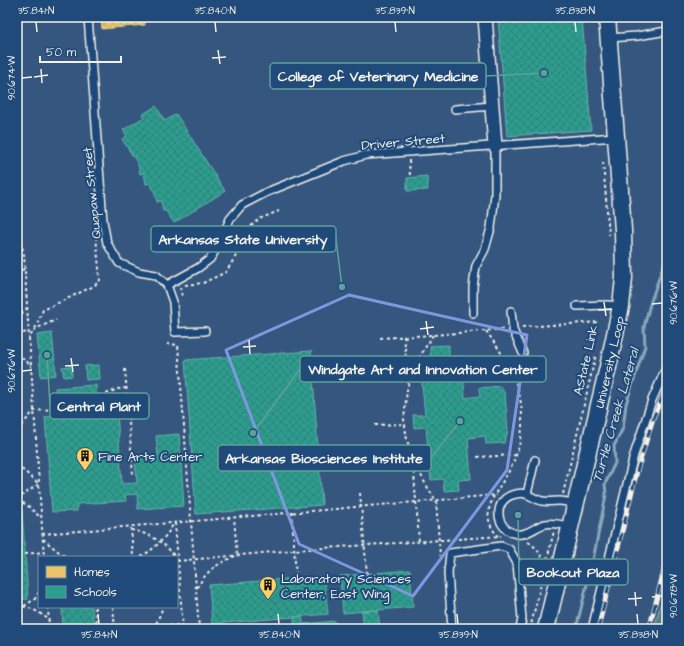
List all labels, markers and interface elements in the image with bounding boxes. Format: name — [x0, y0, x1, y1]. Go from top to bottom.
text: 35.841°N — [18, 4, 54, 18]
text: 35.840°N — [194, 4, 236, 18]
text: 35.839°N — [375, 4, 415, 18]
text: 35.838°N — [555, 4, 595, 18]
scale bar — [40, 38, 121, 64]
text: 50 m — [46, 44, 77, 61]
text: 90.674°W — [5, 55, 19, 100]
callout: College of Veterinary Medicine — [270, 63, 486, 89]
text: College of Veterinary Medicine — [278, 67, 479, 88]
street label: Driver Street — [361, 129, 446, 155]
street label: Quapaw Street — [78, 145, 106, 240]
callout: Arkansas State University — [151, 226, 336, 252]
text: Arkansas State University — [159, 230, 328, 250]
text: 90.676°W — [667, 281, 681, 325]
street label: University Loop — [591, 315, 630, 410]
street label: AState Link — [569, 323, 603, 397]
water label: Turtle Creek Lateral — [587, 344, 645, 485]
text: 90.676°W — [5, 349, 19, 393]
callout: Windgate Art and Innovation Center — [300, 356, 546, 382]
text: Windgate Art and Innovation Center — [307, 360, 538, 381]
callout: Central Plant — [50, 393, 149, 419]
text: Central Plant — [57, 397, 141, 417]
callout: Arkansas Biosciences Institute — [218, 445, 431, 471]
building icon: Fine Arts Center — [75, 446, 95, 471]
place label: Fine Arts Center — [98, 448, 202, 466]
text: Arkansas Biosciences Institute — [225, 449, 423, 469]
legend — [38, 556, 178, 608]
callout: Bookout Plaza — [519, 559, 628, 585]
text: Bookout Plaza — [527, 563, 620, 583]
text: Homes — [74, 564, 110, 581]
place label: Laboratory Sciences Center, East Wing — [281, 570, 411, 604]
text: 90.678°W — [667, 573, 681, 618]
building icon: Laboratory Sciences Center, East Wing — [258, 575, 278, 600]
text: Schools — [74, 584, 117, 601]
text: 35.841°N — [81, 628, 117, 642]
text: 35.840°N — [258, 628, 300, 642]
text: 35.839°N — [438, 628, 478, 642]
text: 35.838°N — [618, 628, 658, 642]

